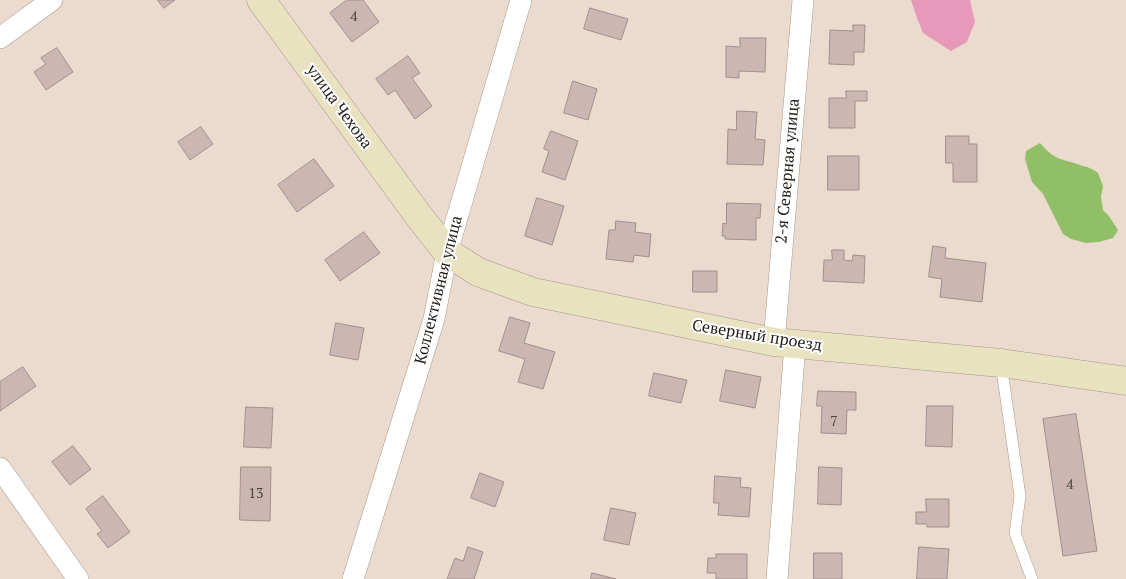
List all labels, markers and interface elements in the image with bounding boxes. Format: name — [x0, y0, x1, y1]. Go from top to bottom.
house number: 4 — [350, 9, 358, 25]
street label: улица Чехова — [302, 61, 376, 153]
street label: 2-я Северная улица — [772, 98, 804, 244]
street label: Коллективная улица — [411, 214, 467, 366]
street label: Северный проезд — [691, 316, 823, 356]
house number: 7 — [830, 414, 838, 430]
house number: 4 — [1066, 477, 1074, 493]
house number: 13 — [249, 486, 263, 502]

